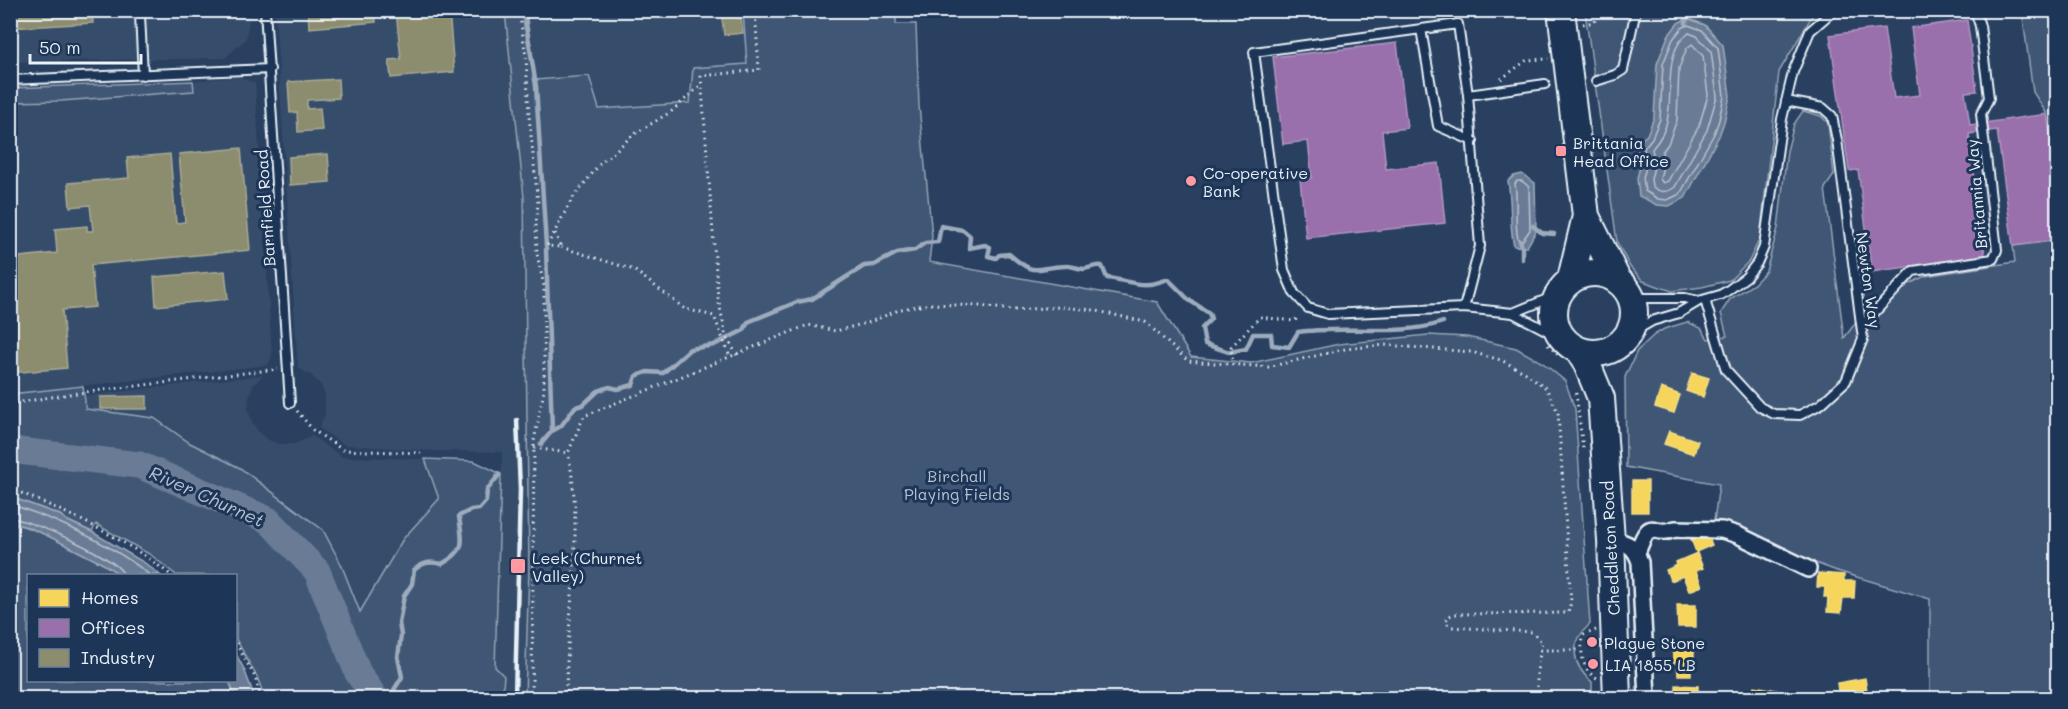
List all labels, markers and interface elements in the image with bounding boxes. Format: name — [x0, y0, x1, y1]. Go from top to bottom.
scale bar — [30, 27, 141, 65]
text: 50 m — [39, 35, 81, 59]
place label: Brittania Head Office — [1573, 132, 1669, 171]
street label: Britannia Way — [1961, 138, 1991, 250]
marker: Brittania Head Office — [1554, 144, 1568, 158]
street label: Barnfield Road — [250, 149, 280, 267]
place label: Co-operative Bank — [1203, 162, 1308, 201]
marker: Co-operative Bank — [1184, 174, 1198, 188]
street label: Newton Way — [1852, 231, 1886, 329]
water label: River Churnet — [146, 460, 268, 532]
park label: Birchall Playing Fields — [904, 465, 1010, 504]
street label: Cheddleton Road — [1596, 480, 1624, 616]
place label: Leek (Churnet Valley) — [532, 547, 642, 586]
marker: Leek (Churnet Valley) — [509, 557, 527, 575]
legend — [27, 574, 237, 682]
text: Homes — [81, 585, 139, 609]
text: Offices — [81, 615, 145, 639]
place label: Plague Stone — [1604, 632, 1705, 653]
marker: Plague Stone — [1585, 635, 1599, 649]
text: Industry — [81, 645, 155, 669]
place label: LIA 1855 LB — [1605, 654, 1696, 675]
marker: LIA 1855 LB — [1586, 657, 1600, 671]

